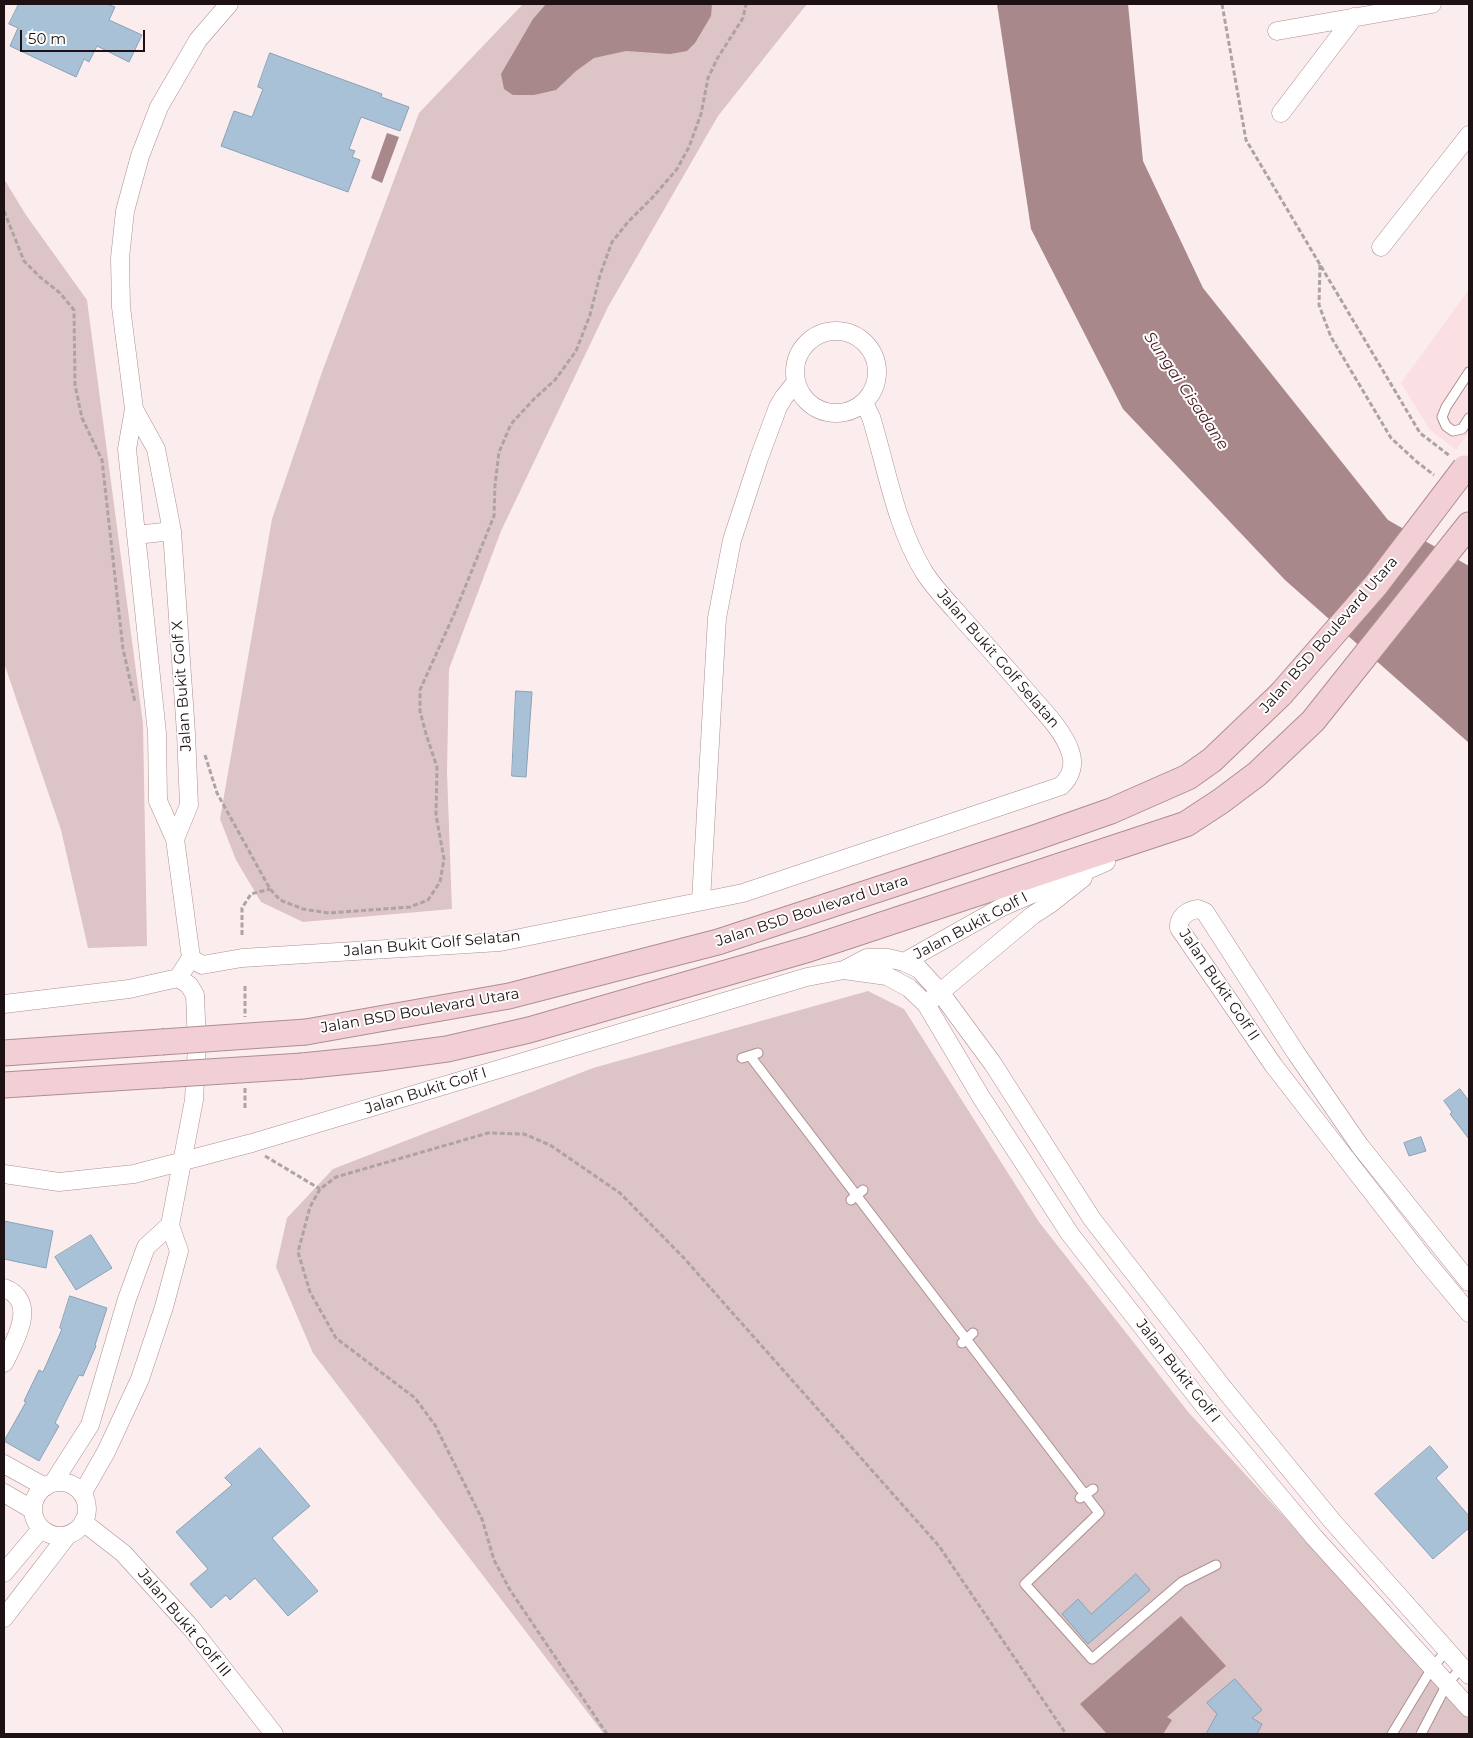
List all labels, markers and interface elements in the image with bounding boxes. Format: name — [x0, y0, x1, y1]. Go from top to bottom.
scale bar — [22, 20, 148, 52]
text: 50 m — [28, 29, 66, 48]
water label: Sungai Cisadane — [1139, 328, 1233, 454]
street label: Jalan BSD Boulevard Utara — [1256, 553, 1402, 717]
street label: Jalan Bukit Golf Selatan — [933, 586, 1063, 732]
street label: Jalan Bukit Golf X — [168, 620, 196, 752]
street label: Jalan BSD Boulevard Utara — [713, 871, 911, 951]
street label: Jalan Bukit Golf I — [911, 888, 1031, 964]
street label: Jalan Bukit Golf II — [1175, 926, 1263, 1044]
street label: Jalan Bukit Golf Selatan — [343, 927, 521, 961]
street label: Jalan BSD Boulevard Utara — [319, 985, 521, 1037]
street label: Jalan Bukit Golf I — [363, 1064, 489, 1118]
street label: Jalan Bukit Golf I — [1132, 1316, 1224, 1426]
street label: Jalan Bukit Golf III — [134, 1565, 234, 1681]

